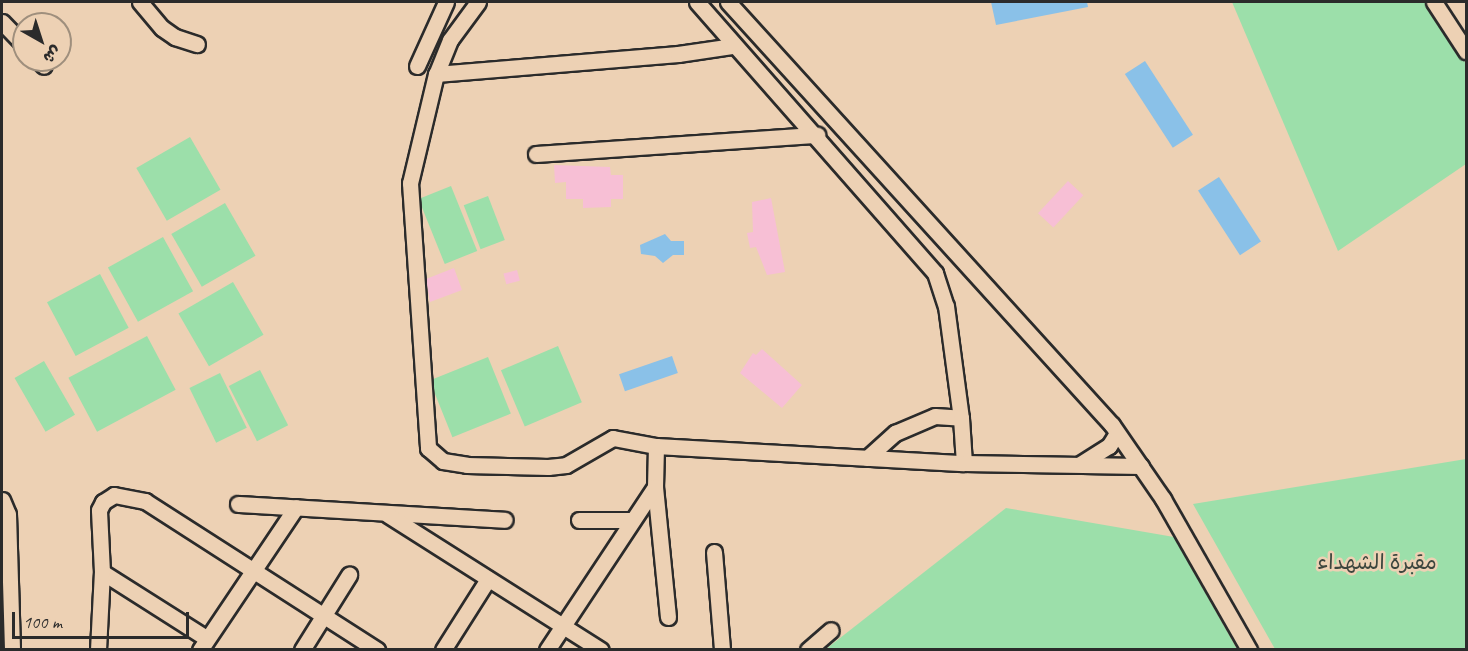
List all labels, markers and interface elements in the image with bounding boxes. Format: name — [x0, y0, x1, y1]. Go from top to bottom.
north arrow — [12, 12, 72, 72]
text: ش — [39, 41, 65, 68]
park label: مقبرة الشهداء — [1317, 549, 1437, 575]
scale bar — [15, 600, 192, 638]
text: 100 m — [23, 611, 62, 633]

